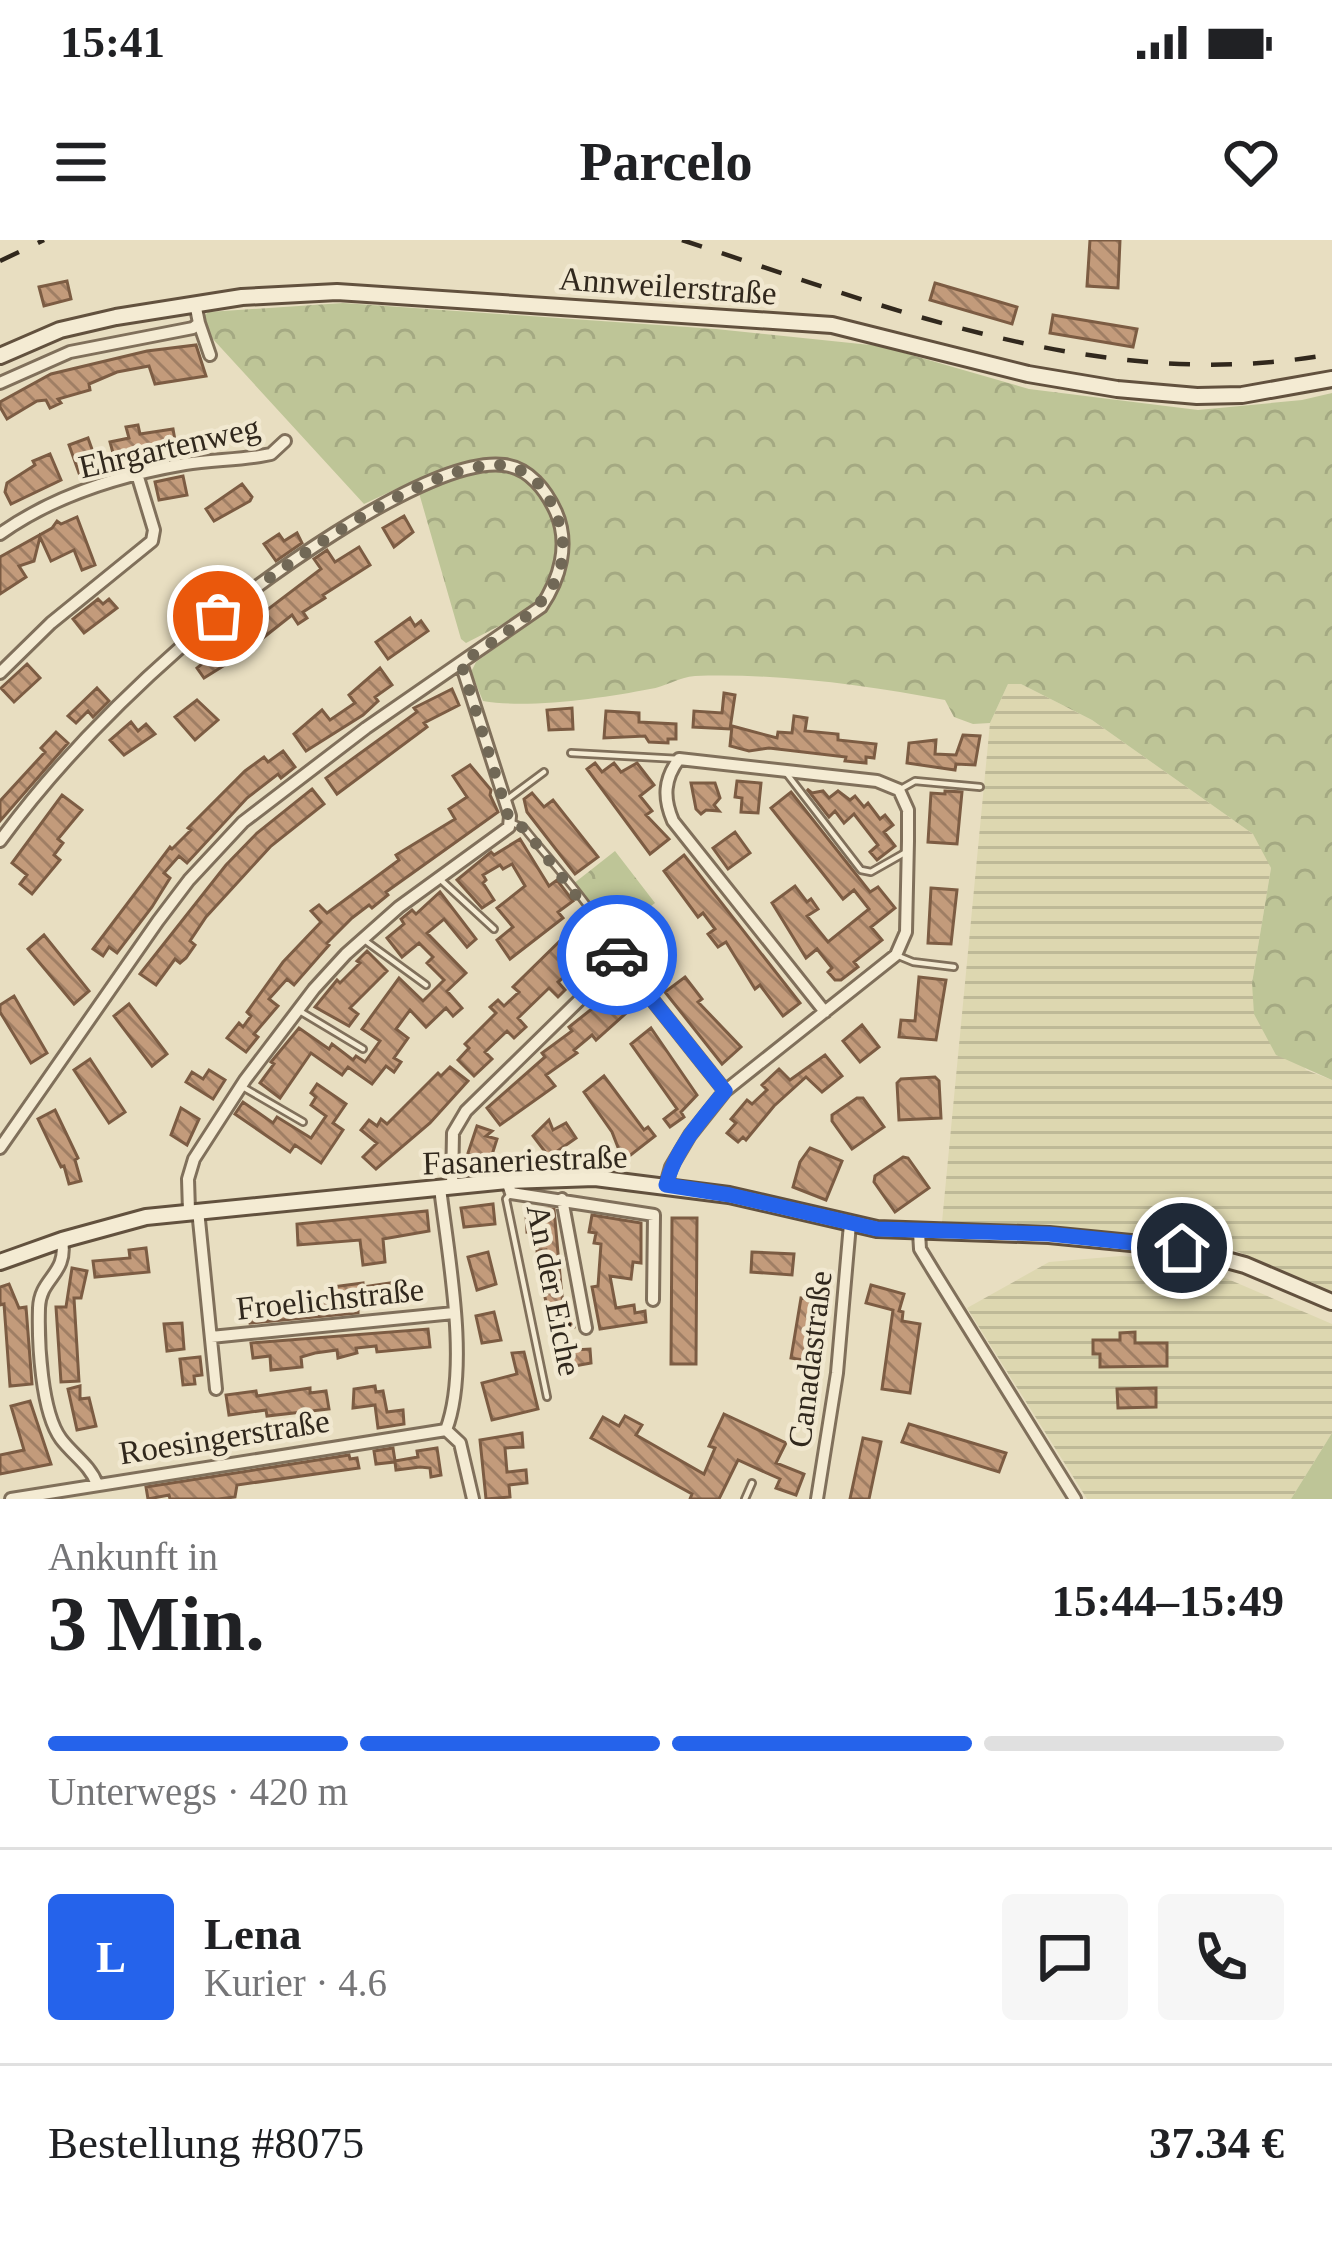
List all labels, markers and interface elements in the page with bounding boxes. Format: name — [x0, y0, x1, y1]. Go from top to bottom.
text: 15:41 — [60, 17, 165, 67]
icon: menu — [48, 129, 114, 195]
icon: heart — [1218, 129, 1284, 195]
text: Parcelo — [580, 132, 752, 192]
street label: Annweilerstraße — [558, 260, 778, 312]
street label: Ehrgartenweg — [75, 409, 263, 485]
pin — [167, 565, 269, 667]
icon: bag — [185, 583, 251, 649]
courier — [557, 895, 677, 1015]
icon: car — [584, 922, 650, 988]
street label: Fasaneriestraße — [422, 1138, 628, 1182]
pin — [1131, 1197, 1233, 1299]
street label: An der Eiche — [520, 1201, 588, 1379]
icon: home — [1149, 1215, 1215, 1281]
street label: Canadastraße — [781, 1269, 839, 1450]
street label: Froelichstraße — [234, 1271, 426, 1327]
street label: Roesingerstraße — [116, 1403, 332, 1471]
text: Ankunft in — [48, 1535, 218, 1578]
text: 15:44–15:49 — [1052, 1576, 1284, 1626]
text: 3 Min. — [48, 1580, 265, 1667]
text: Unterwegs · 420 m — [48, 1770, 348, 1813]
button: chat — [1002, 1894, 1128, 2020]
button: phone — [1158, 1894, 1284, 2020]
text: Lena — [204, 1909, 302, 1959]
text: L — [96, 1932, 126, 1982]
text: Kurier · 4.6 — [204, 1961, 387, 2004]
text: Bestellung #8075 — [48, 2118, 364, 2168]
text: 37.34 € — [1149, 2118, 1284, 2168]

